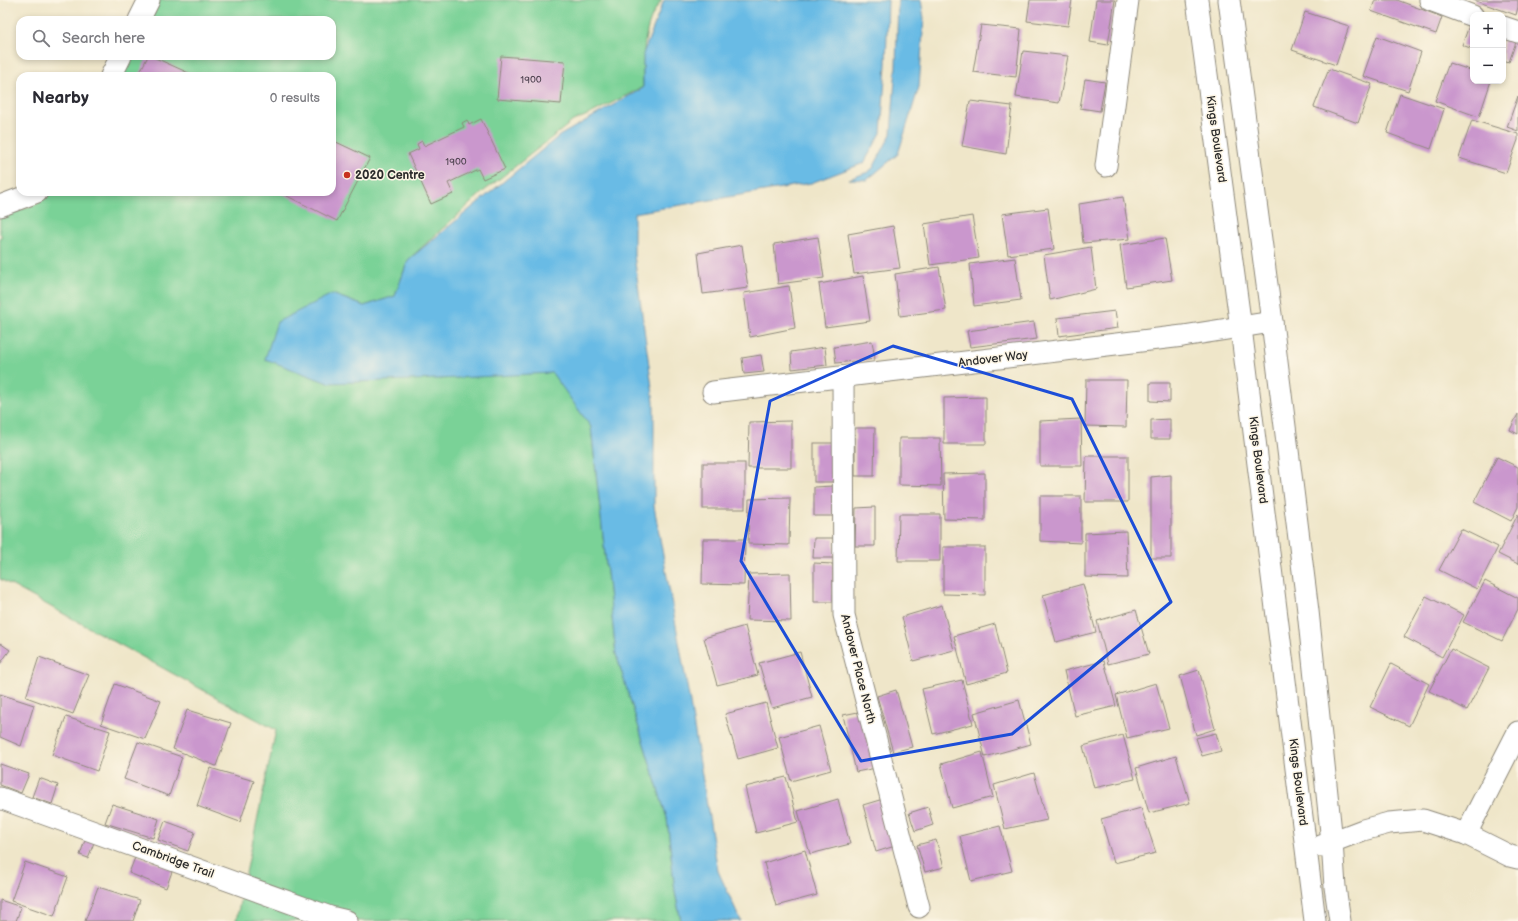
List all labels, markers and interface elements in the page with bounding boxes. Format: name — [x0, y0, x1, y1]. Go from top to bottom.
map controls — [1470, 12, 1506, 84]
button: + — [1470, 12, 1506, 48]
search box — [16, 16, 336, 60]
icon: search — [30, 27, 52, 49]
text: Search here — [62, 29, 145, 48]
button: − — [1470, 48, 1506, 84]
house number: 1900 — [520, 74, 542, 86]
text: Nearby — [32, 88, 89, 108]
text: 0 results — [270, 90, 320, 106]
street label: Kings Boulevard — [1202, 94, 1230, 184]
house number: 1900 — [445, 156, 467, 168]
place label: 2020 Centre — [355, 168, 425, 183]
marker: 2020 Centre — [342, 170, 352, 180]
street label: Andover Way — [957, 347, 1029, 371]
street label: Kings Boulevard — [1245, 415, 1271, 505]
street label: Andover Place North — [837, 613, 879, 726]
street label: Kings Boulevard — [1285, 737, 1311, 827]
street label: Cambridge Trail — [130, 838, 216, 882]

